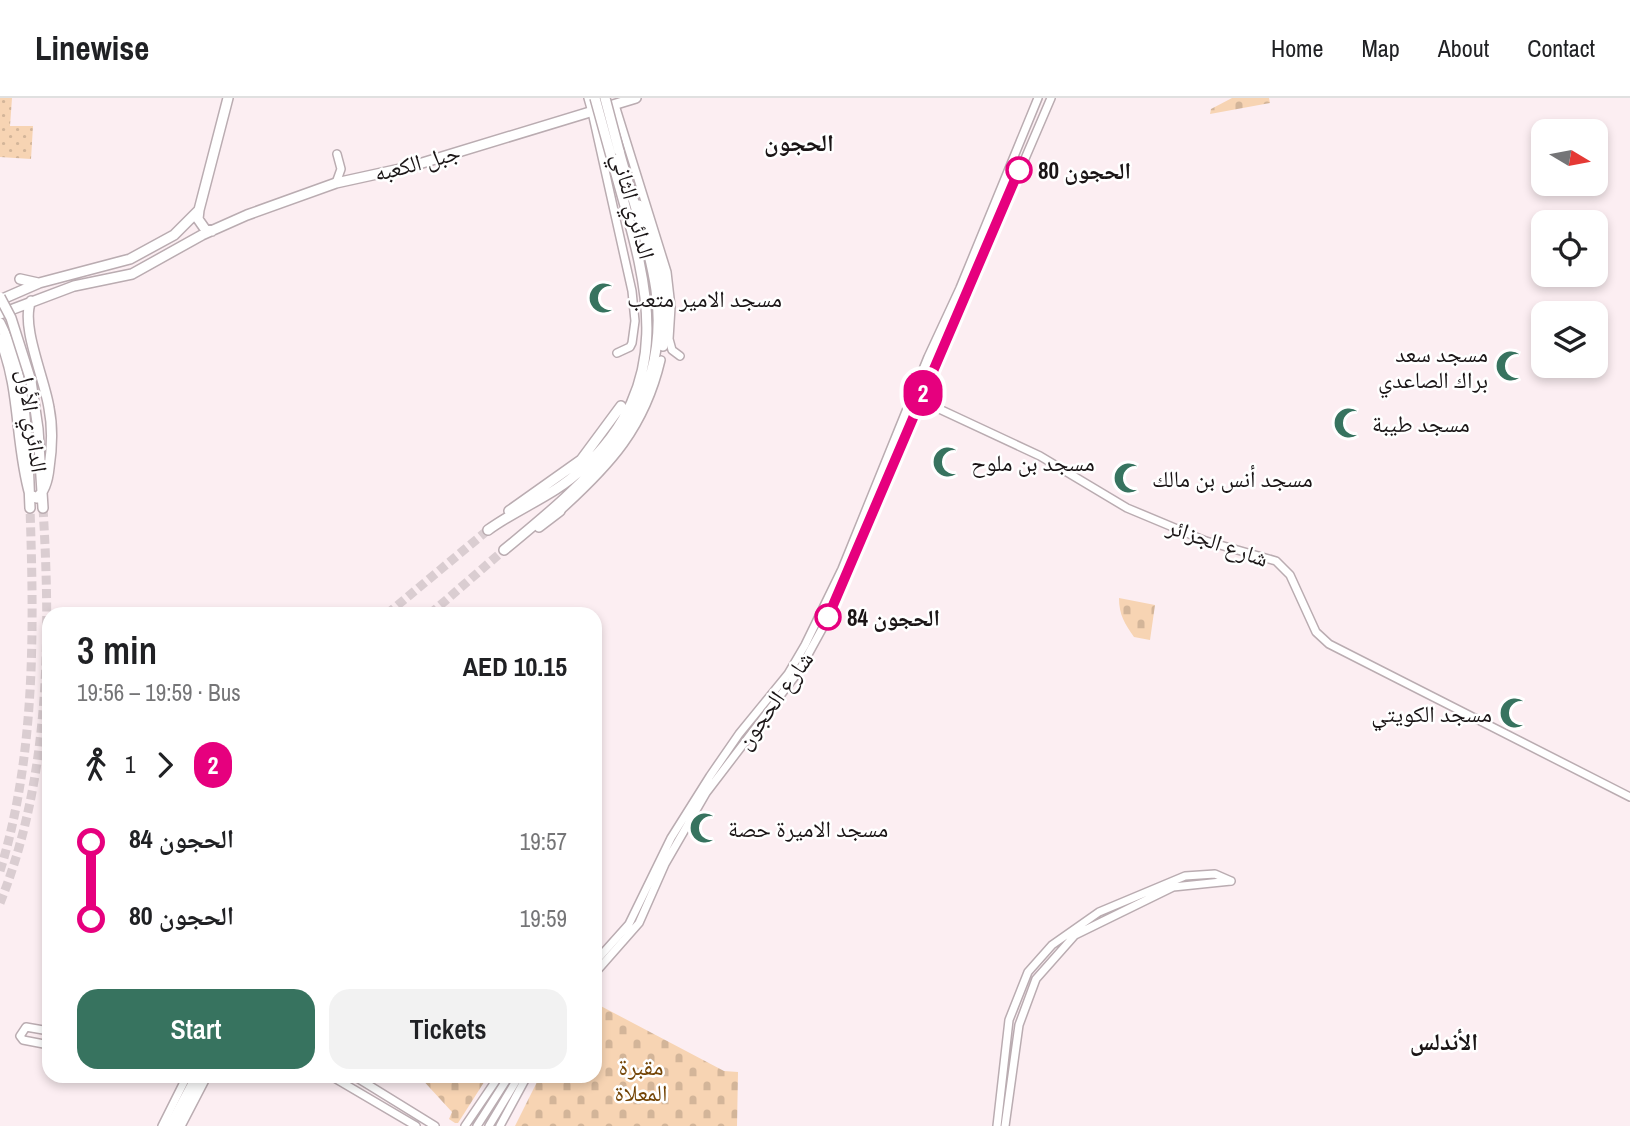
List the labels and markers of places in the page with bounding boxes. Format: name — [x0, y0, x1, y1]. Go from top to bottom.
place label: الحجون 80 — [1038, 155, 1131, 186]
marker: الحجون 80 — [1006, 157, 1032, 183]
mosque icon: مسجد الامير متعب — [587, 281, 621, 315]
place label: مسجد الامير متعب — [627, 283, 782, 314]
place label: مسجد سعد براك الصاعدي — [1378, 338, 1488, 398]
mosque icon: مسجد سعد براك الصاعدي — [1494, 349, 1528, 383]
mosque icon: مسجد طيبة — [1332, 406, 1366, 440]
place label: مسجد طيبة — [1372, 408, 1470, 439]
mosque icon: مسجد بن ملوح — [931, 445, 965, 479]
place label: مسجد بن ملوح — [971, 447, 1095, 478]
mosque icon: مسجد أنس بن مالك — [1112, 461, 1146, 495]
place label: مسجد أنس بن مالك — [1152, 463, 1313, 494]
place label: الحجون 84 — [847, 602, 940, 633]
marker: الحجون 84 — [815, 604, 841, 630]
mosque icon: مسجد الكويتي — [1498, 696, 1532, 730]
place label: مسجد الكويتي — [1371, 698, 1492, 732]
mosque icon: مسجد الاميرة حصة — [688, 811, 722, 845]
place label: مسجد الاميرة حصة — [728, 813, 888, 844]

